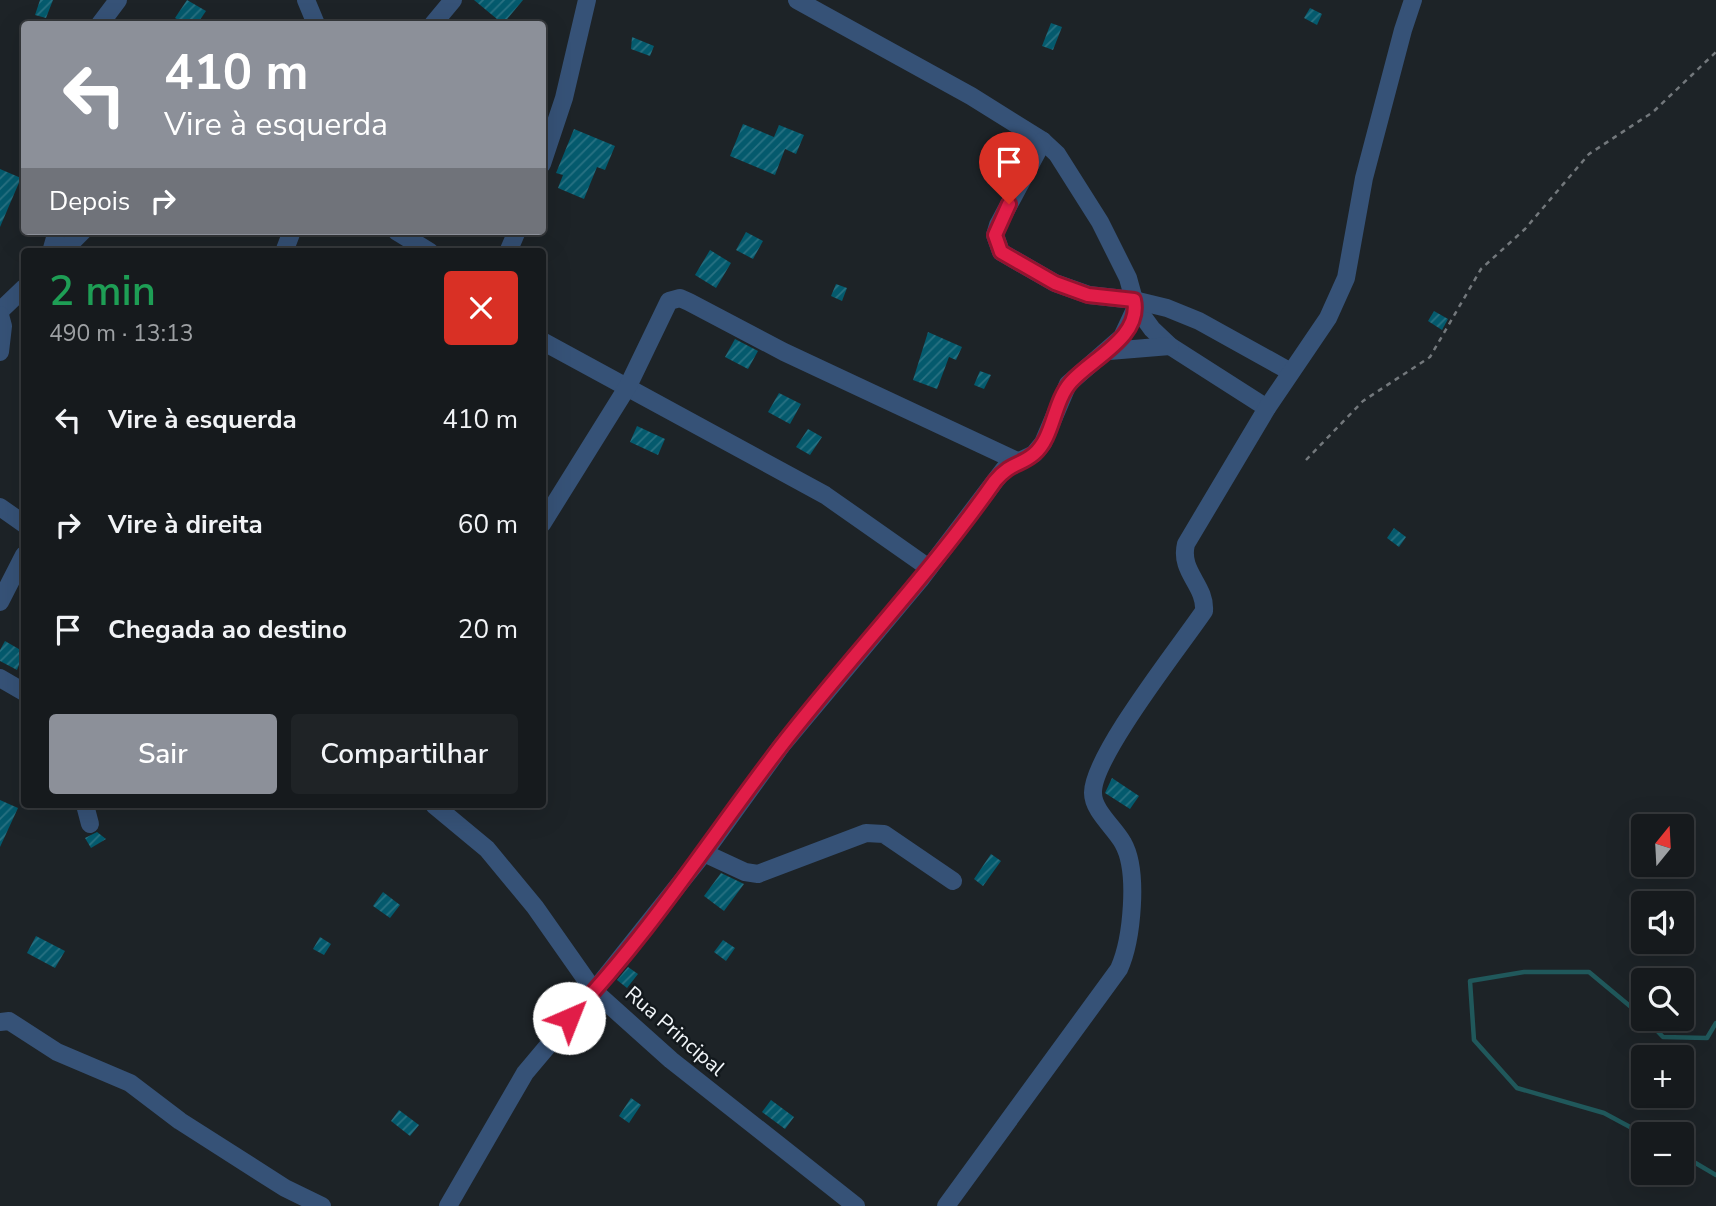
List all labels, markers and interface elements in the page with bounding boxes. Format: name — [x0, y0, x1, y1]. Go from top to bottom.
text: 410 m — [164, 39, 308, 106]
icon: left — [49, 49, 140, 140]
text: Vire à esquerda — [164, 103, 388, 146]
pin — [979, 132, 1039, 204]
icon: arrive — [990, 143, 1028, 181]
icon: right — [144, 182, 182, 220]
text: Depois — [49, 184, 130, 219]
text: 2 min — [49, 263, 156, 320]
button: close — [444, 271, 518, 345]
text: 490 m · 13:13 — [49, 318, 194, 349]
icon: left — [49, 401, 87, 439]
text: Vire à esquerda — [108, 402, 297, 437]
text: 410 m — [442, 402, 518, 437]
icon: right — [49, 506, 87, 544]
text: Vire à direita — [108, 507, 263, 542]
text: 60 m — [458, 507, 518, 542]
icon: arrive — [49, 611, 87, 649]
text: Chegada ao destino — [108, 612, 347, 647]
text: 20 m — [458, 612, 518, 647]
button: Sair — [49, 714, 277, 794]
button: Compartilhar — [291, 714, 518, 794]
north arrow — [1631, 814, 1694, 877]
map controls — [1631, 814, 1694, 1185]
button: sound — [1631, 891, 1694, 954]
button: search — [1631, 968, 1694, 1031]
street label: Rua Principal — [619, 980, 732, 1083]
position arrow — [532, 981, 606, 1055]
button: + — [1631, 1045, 1694, 1108]
button: − — [1631, 1122, 1694, 1185]

